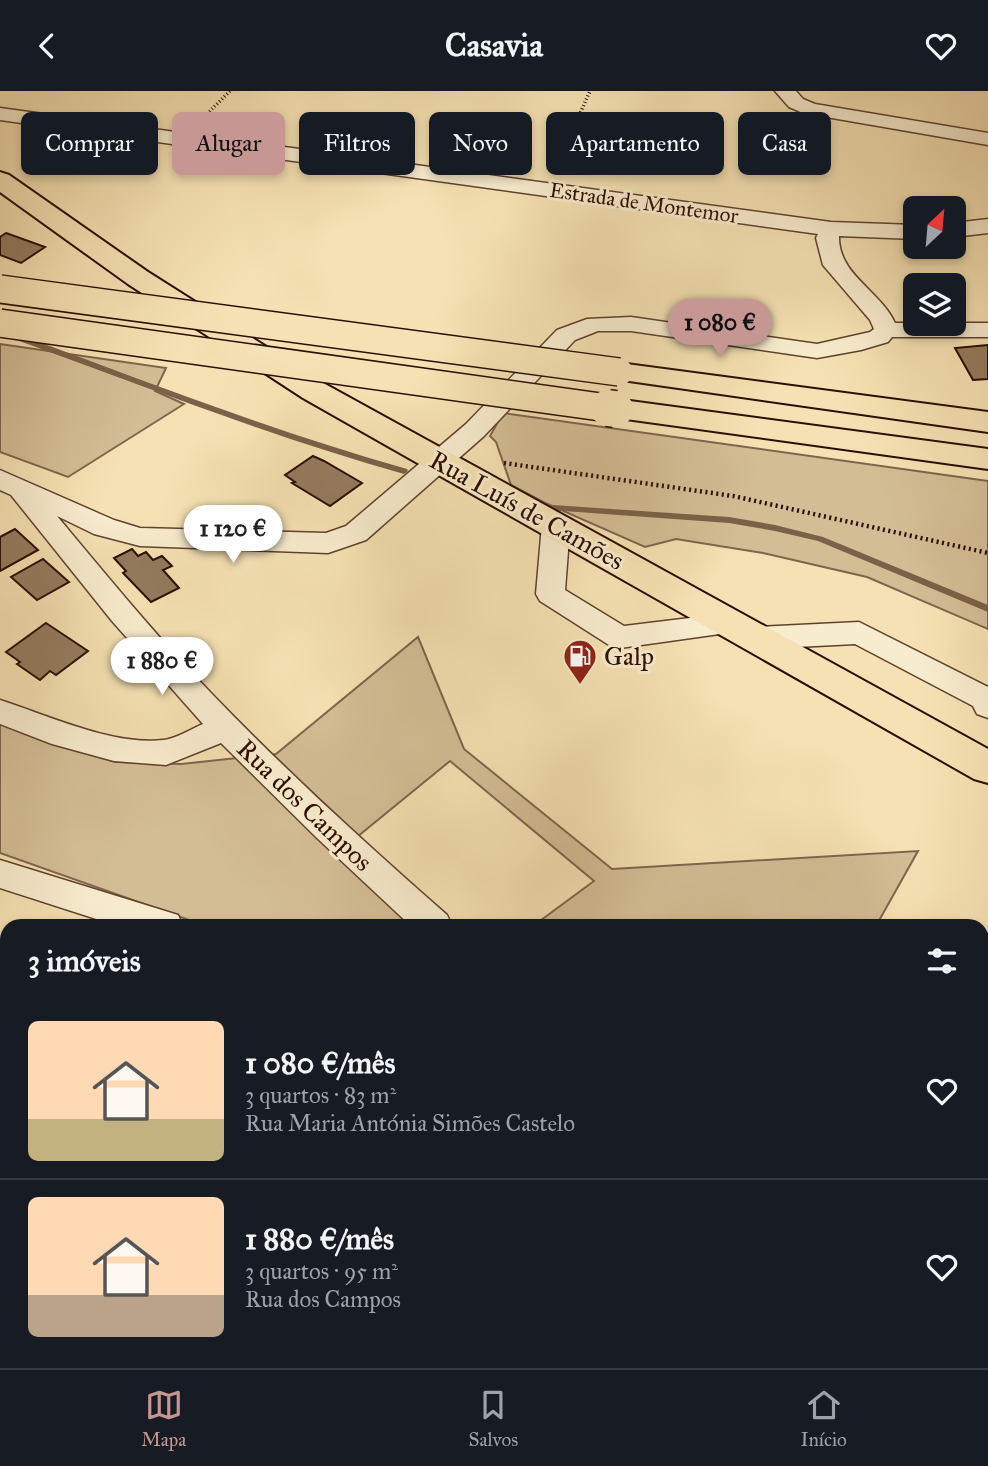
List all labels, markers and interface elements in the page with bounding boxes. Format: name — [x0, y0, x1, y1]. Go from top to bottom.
text: Casavia — [445, 26, 543, 65]
icon: back — [28, 27, 66, 65]
icon: heart — [922, 27, 960, 65]
chip: Comprar — [21, 112, 158, 175]
chip: Alugar — [172, 112, 285, 175]
chip: Filtros — [299, 112, 415, 175]
chip: Novo — [429, 112, 532, 175]
chip: Apartamento — [546, 112, 724, 175]
chip: Casa — [738, 112, 831, 175]
street label: Estrada de Montemor — [548, 177, 740, 229]
north arrow — [903, 196, 966, 259]
map controls — [903, 196, 966, 336]
button: layers — [903, 273, 966, 336]
pin: 1 080 € — [655, 299, 785, 359]
text: 1 080 € — [684, 308, 756, 336]
street label: Rua Luís de Camões — [424, 443, 630, 577]
pin: 1 120 € — [168, 505, 298, 565]
text: 1 120 € — [200, 514, 266, 542]
pin: 1 880 € — [97, 637, 227, 697]
fuel station icon: Galp — [561, 637, 599, 686]
place label: Galp — [604, 640, 654, 672]
text: 1 880 € — [127, 646, 197, 674]
street label: Rua dos Campos — [230, 732, 380, 878]
icon: filters — [923, 942, 961, 980]
text: 3 imóveis — [28, 943, 141, 979]
text: 1 080 €/mês — [245, 1045, 395, 1081]
icon: home — [84, 1049, 168, 1133]
icon: heart — [923, 1072, 961, 1110]
text: 3 quartos · 83 m² — [245, 1081, 396, 1109]
text: Rua Maria Antónia Simões Castelo — [245, 1109, 575, 1137]
text: 1 880 €/mês — [245, 1221, 394, 1257]
icon: home — [84, 1225, 168, 1309]
icon: heart — [923, 1248, 961, 1286]
text: 3 quartos · 95 m² — [245, 1257, 398, 1285]
text: Rua dos Campos — [245, 1285, 401, 1313]
tab: Mapa — [141, 1386, 186, 1451]
tab: Salvos — [469, 1386, 518, 1451]
tab: Início — [800, 1386, 847, 1451]

